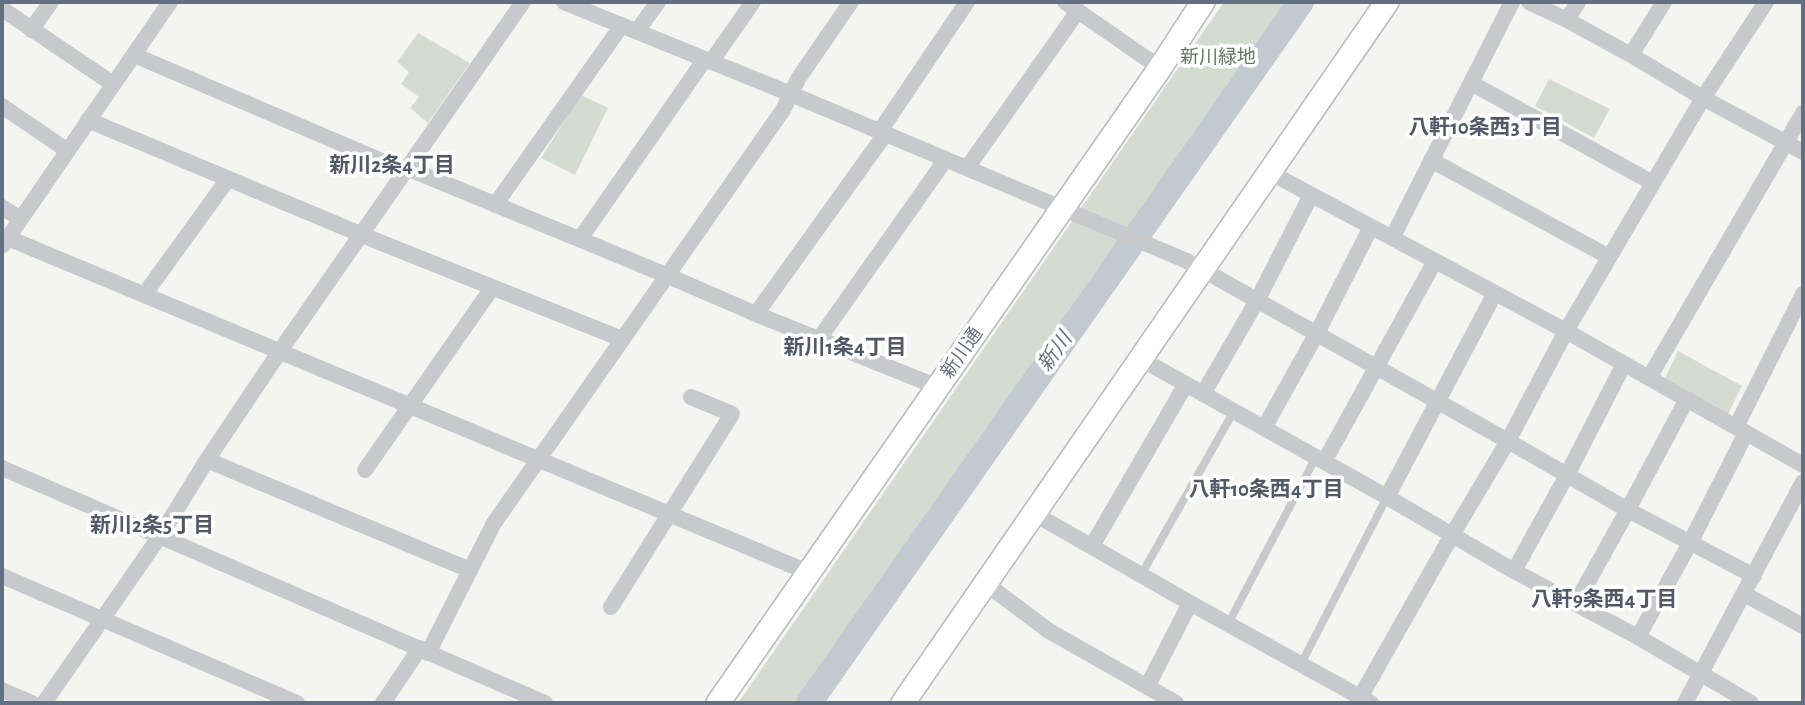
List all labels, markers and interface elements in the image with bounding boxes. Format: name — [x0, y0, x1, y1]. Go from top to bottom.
park label: 新川緑地 — [1180, 46, 1256, 68]
district label: 八軒10条西3丁目 — [1408, 115, 1562, 141]
district label: 新川2条4丁目 — [329, 153, 455, 179]
street label: 新川通 — [936, 323, 988, 383]
water label: 新川 — [1033, 328, 1077, 376]
district label: 新川1条4丁目 — [783, 335, 907, 361]
district label: 八軒10条西4丁目 — [1188, 477, 1344, 503]
district label: 新川2条5丁目 — [90, 513, 214, 539]
district label: 八軒9条西4丁目 — [1531, 587, 1677, 613]

